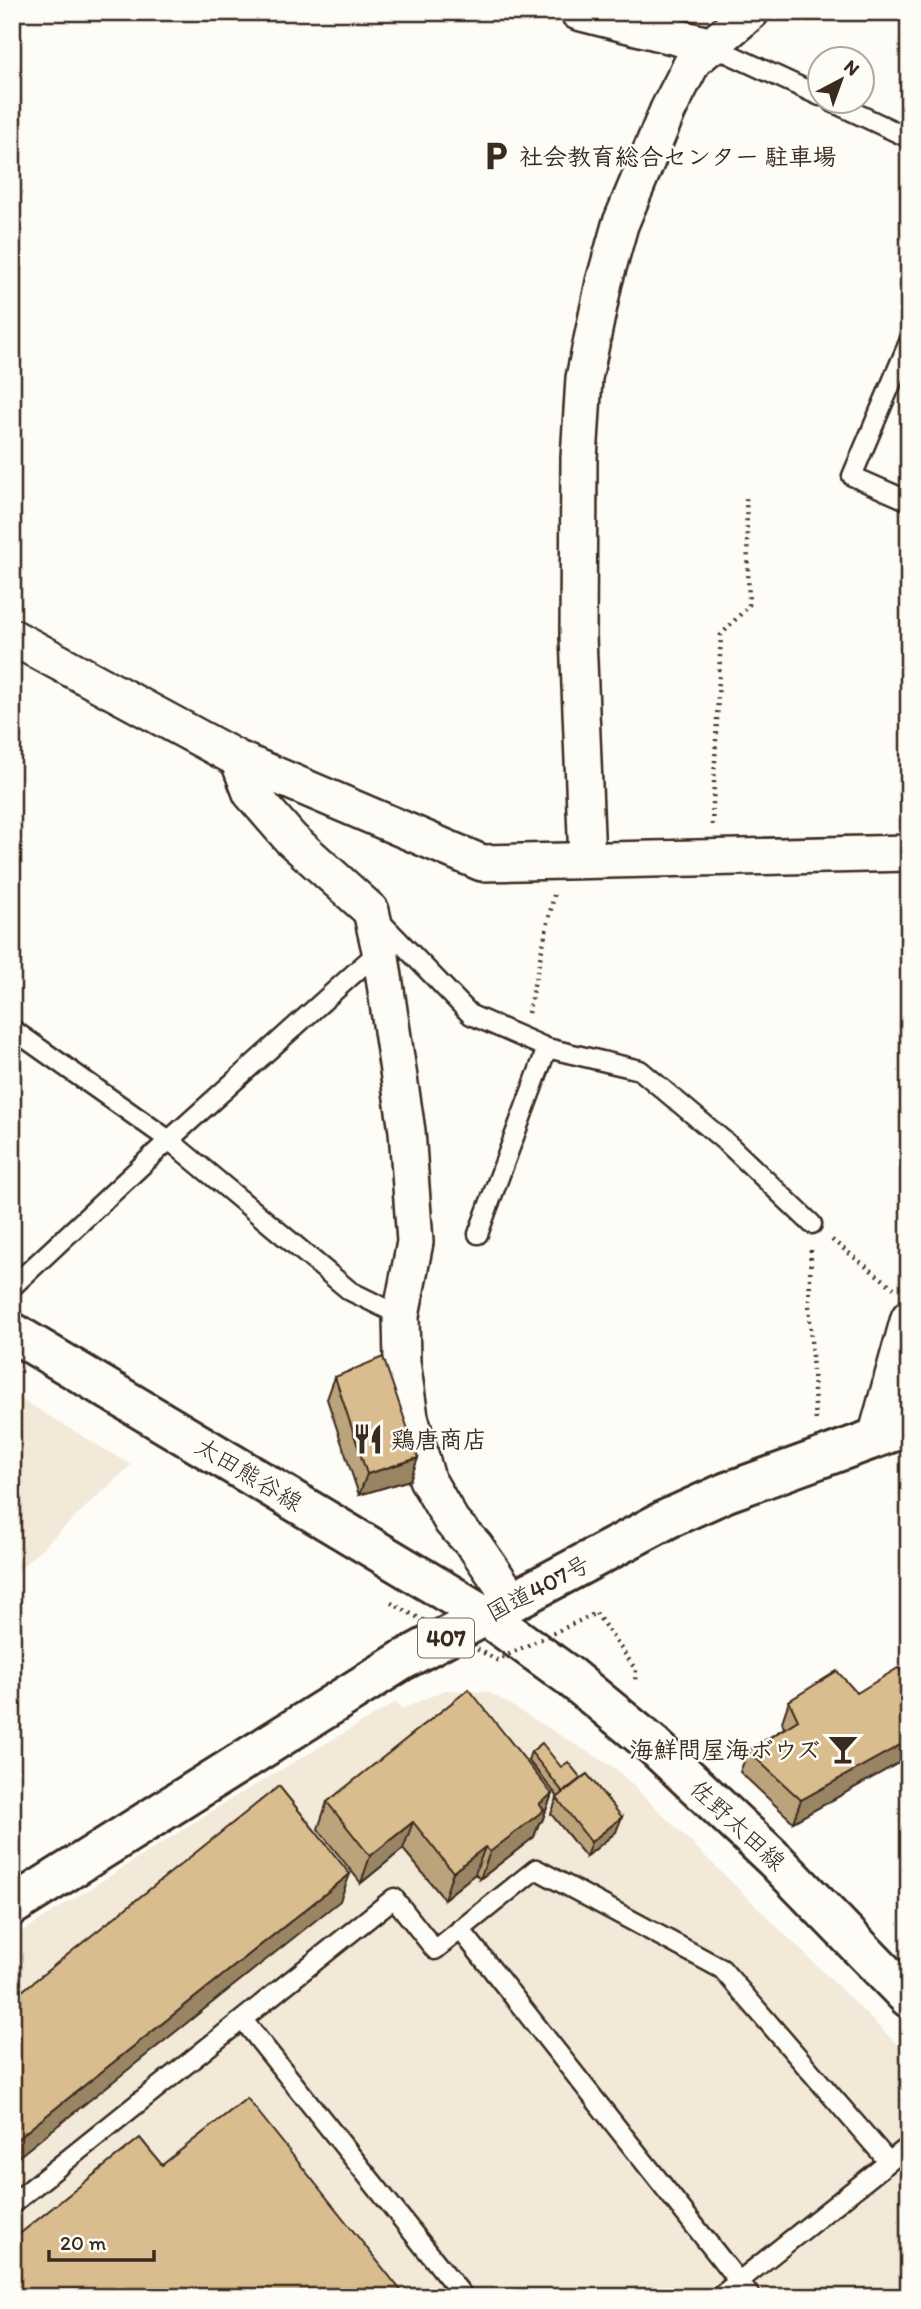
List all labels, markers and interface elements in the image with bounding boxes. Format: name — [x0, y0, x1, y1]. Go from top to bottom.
north arrow — [806, 46, 876, 116]
text: N — [839, 55, 864, 80]
parking icon: 社会教育総合センター 駐車場 — [479, 139, 513, 173]
place label: 社会教育総合センター 駐車場 — [519, 142, 836, 171]
restaurant icon: 鶏唐商店 — [351, 1422, 385, 1456]
place label: 鶏唐商店 — [391, 1425, 487, 1454]
street label: 太田熊谷線 — [190, 1431, 308, 1517]
street label: 国道407号 — [481, 1549, 595, 1627]
road number: 407 — [418, 1618, 474, 1658]
bar icon: 海鮮問屋海ボウズ — [826, 1732, 860, 1766]
place label: 海鮮問屋海ボウズ — [629, 1735, 820, 1764]
street label: 佐野太田線 — [684, 1773, 792, 1877]
scale bar — [49, 2218, 154, 2262]
text: 20 m — [60, 2230, 107, 2255]

